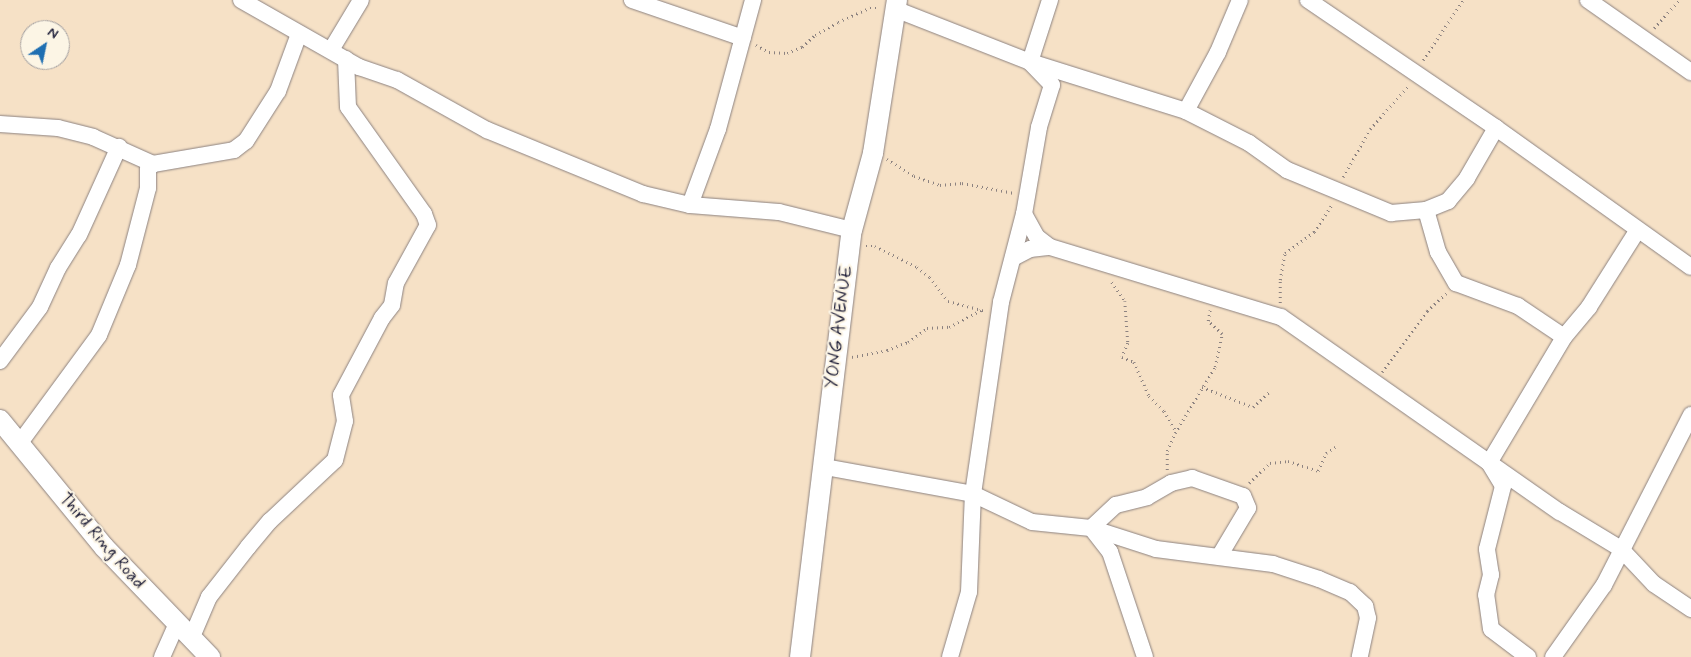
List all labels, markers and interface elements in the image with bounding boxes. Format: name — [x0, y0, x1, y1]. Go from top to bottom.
north arrow — [20, 20, 70, 70]
text: N — [44, 23, 62, 43]
street label: YONG AVENUE — [821, 264, 857, 390]
street label: Third Ring Road — [55, 489, 149, 593]

